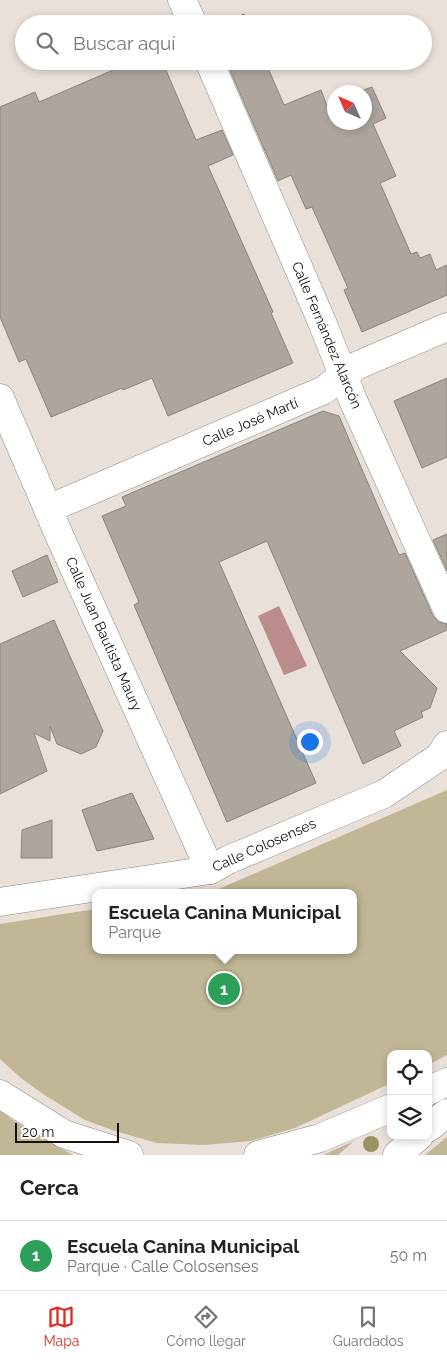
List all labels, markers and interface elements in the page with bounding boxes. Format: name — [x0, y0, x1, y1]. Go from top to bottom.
search box — [15, 15, 432, 70]
icon: search — [33, 29, 61, 57]
text: Buscar aquí — [73, 32, 175, 54]
north arrow — [327, 85, 372, 130]
street label: Calle Fernández Alarcón — [289, 259, 365, 411]
street label: Calle José Martí — [200, 394, 301, 449]
street label: Calle Juan Bautista Maury — [63, 554, 145, 714]
your location — [297, 729, 323, 755]
street label: Calle Colosenses — [210, 815, 318, 875]
popup — [92, 889, 357, 954]
text: Escuela Canina Municipal — [108, 901, 341, 923]
text: Parque — [108, 923, 161, 942]
pin: 1 — [208, 970, 240, 1008]
map controls — [387, 1050, 432, 1140]
button: locate — [387, 1050, 432, 1095]
button: layers — [387, 1095, 432, 1140]
scale bar — [15, 1120, 119, 1143]
text: 20 m — [22, 1124, 54, 1140]
text: Cerca — [20, 1175, 79, 1200]
text: Escuela Canina Municipal — [67, 1235, 299, 1257]
text: 1 — [32, 1246, 40, 1265]
text: 50 m — [390, 1246, 427, 1265]
text: Parque · Calle Colosenses — [67, 1257, 258, 1276]
tab: Mapa — [43, 1303, 79, 1349]
tab: Cómo llegar — [166, 1303, 246, 1349]
tab: Guardados — [333, 1303, 404, 1349]

